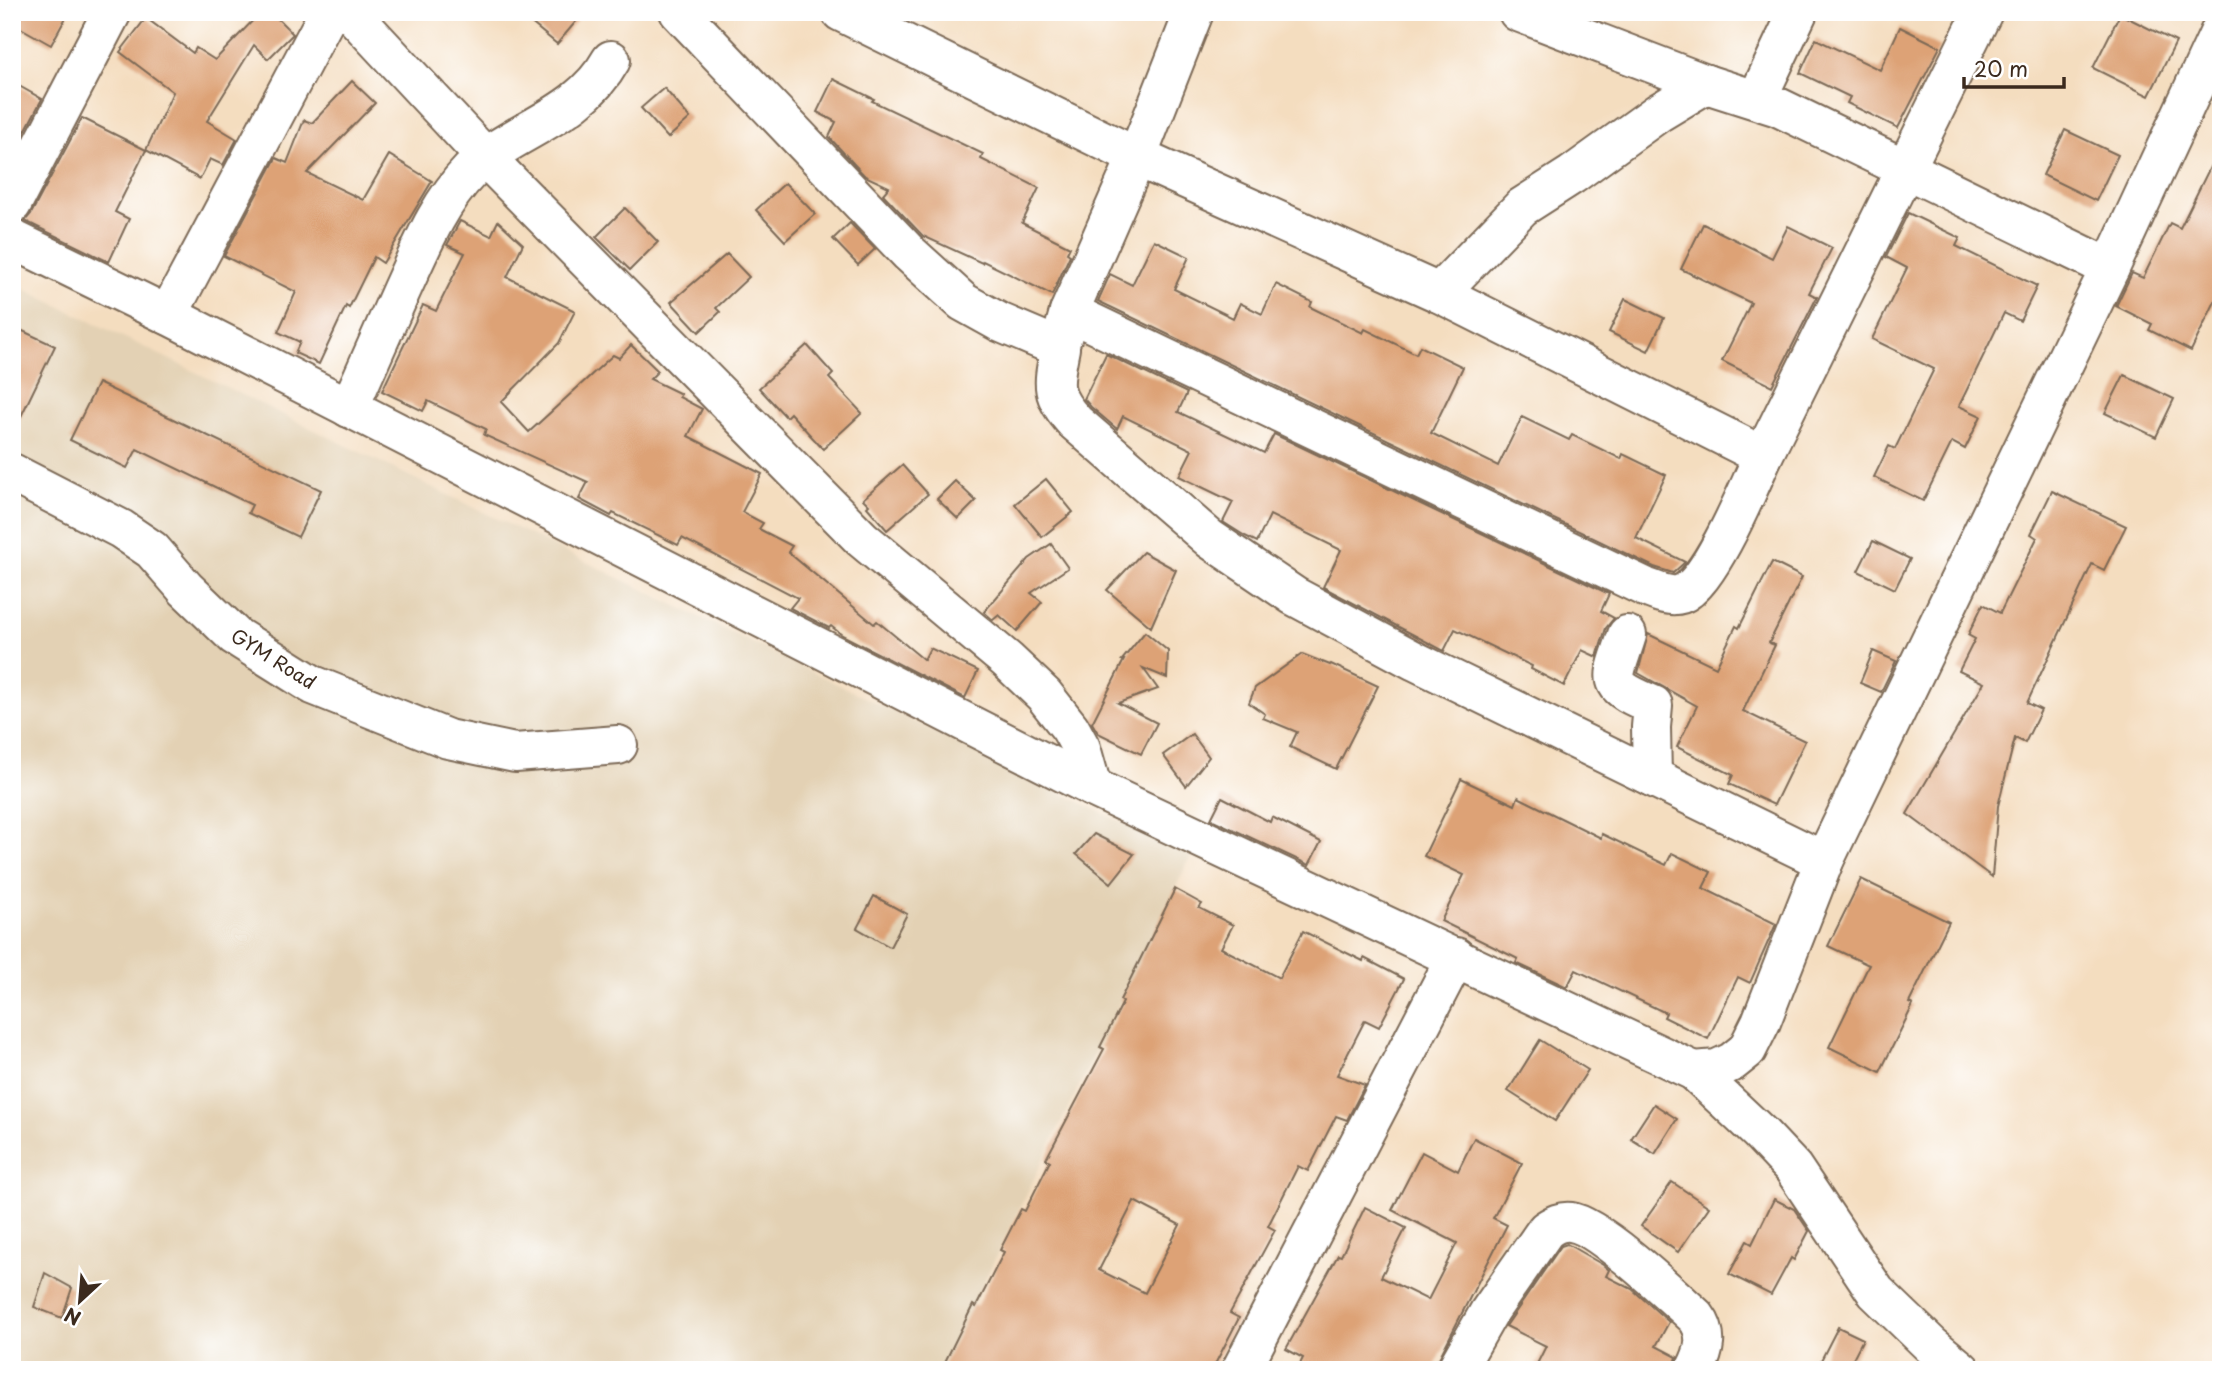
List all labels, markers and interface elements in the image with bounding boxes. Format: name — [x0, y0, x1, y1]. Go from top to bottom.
scale bar — [1964, 46, 2063, 90]
text: 20 m — [1974, 52, 2028, 84]
street label: GYM Road — [226, 621, 322, 695]
north arrow — [46, 1266, 116, 1336]
text: N — [59, 1301, 85, 1333]

